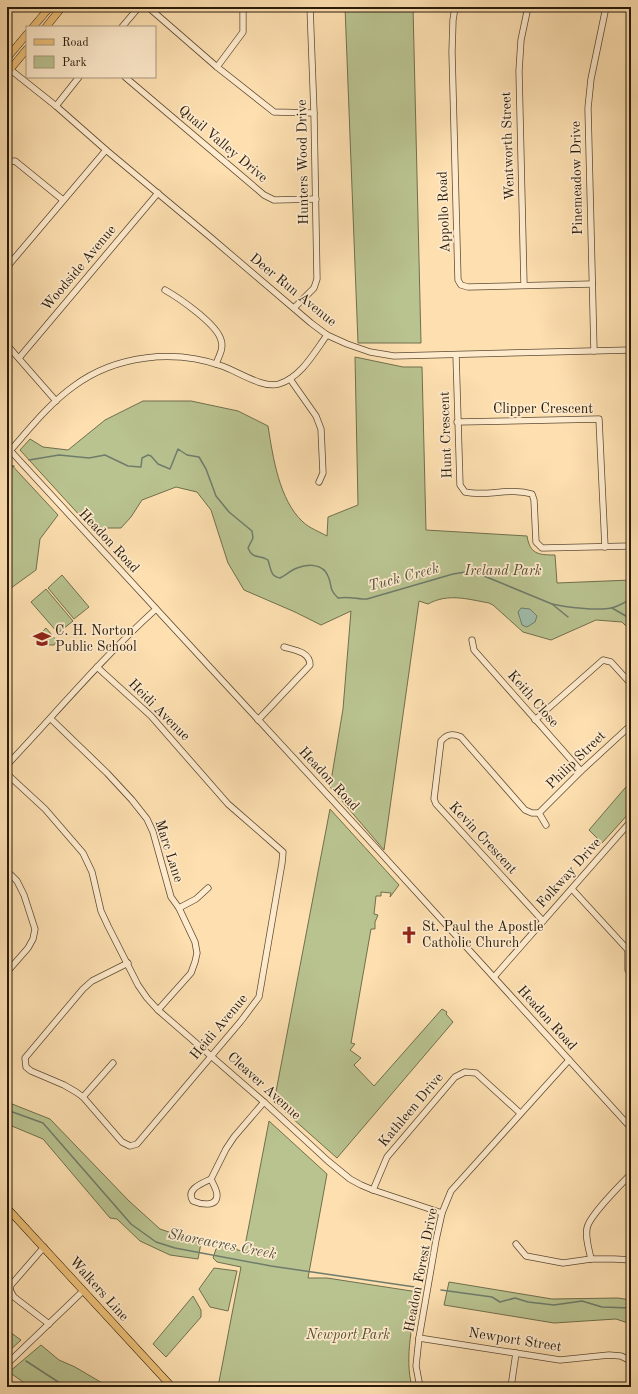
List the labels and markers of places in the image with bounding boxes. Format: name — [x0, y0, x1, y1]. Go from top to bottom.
place label: C. H. Norton Public School — [55, 624, 137, 654]
school or university icon: C. H. Norton Public School — [32, 629, 52, 649]
place label: St. Paul the Apostle Catholic Church — [422, 920, 543, 950]
church icon: St. Paul the Apostle Catholic Church — [399, 925, 419, 945]

